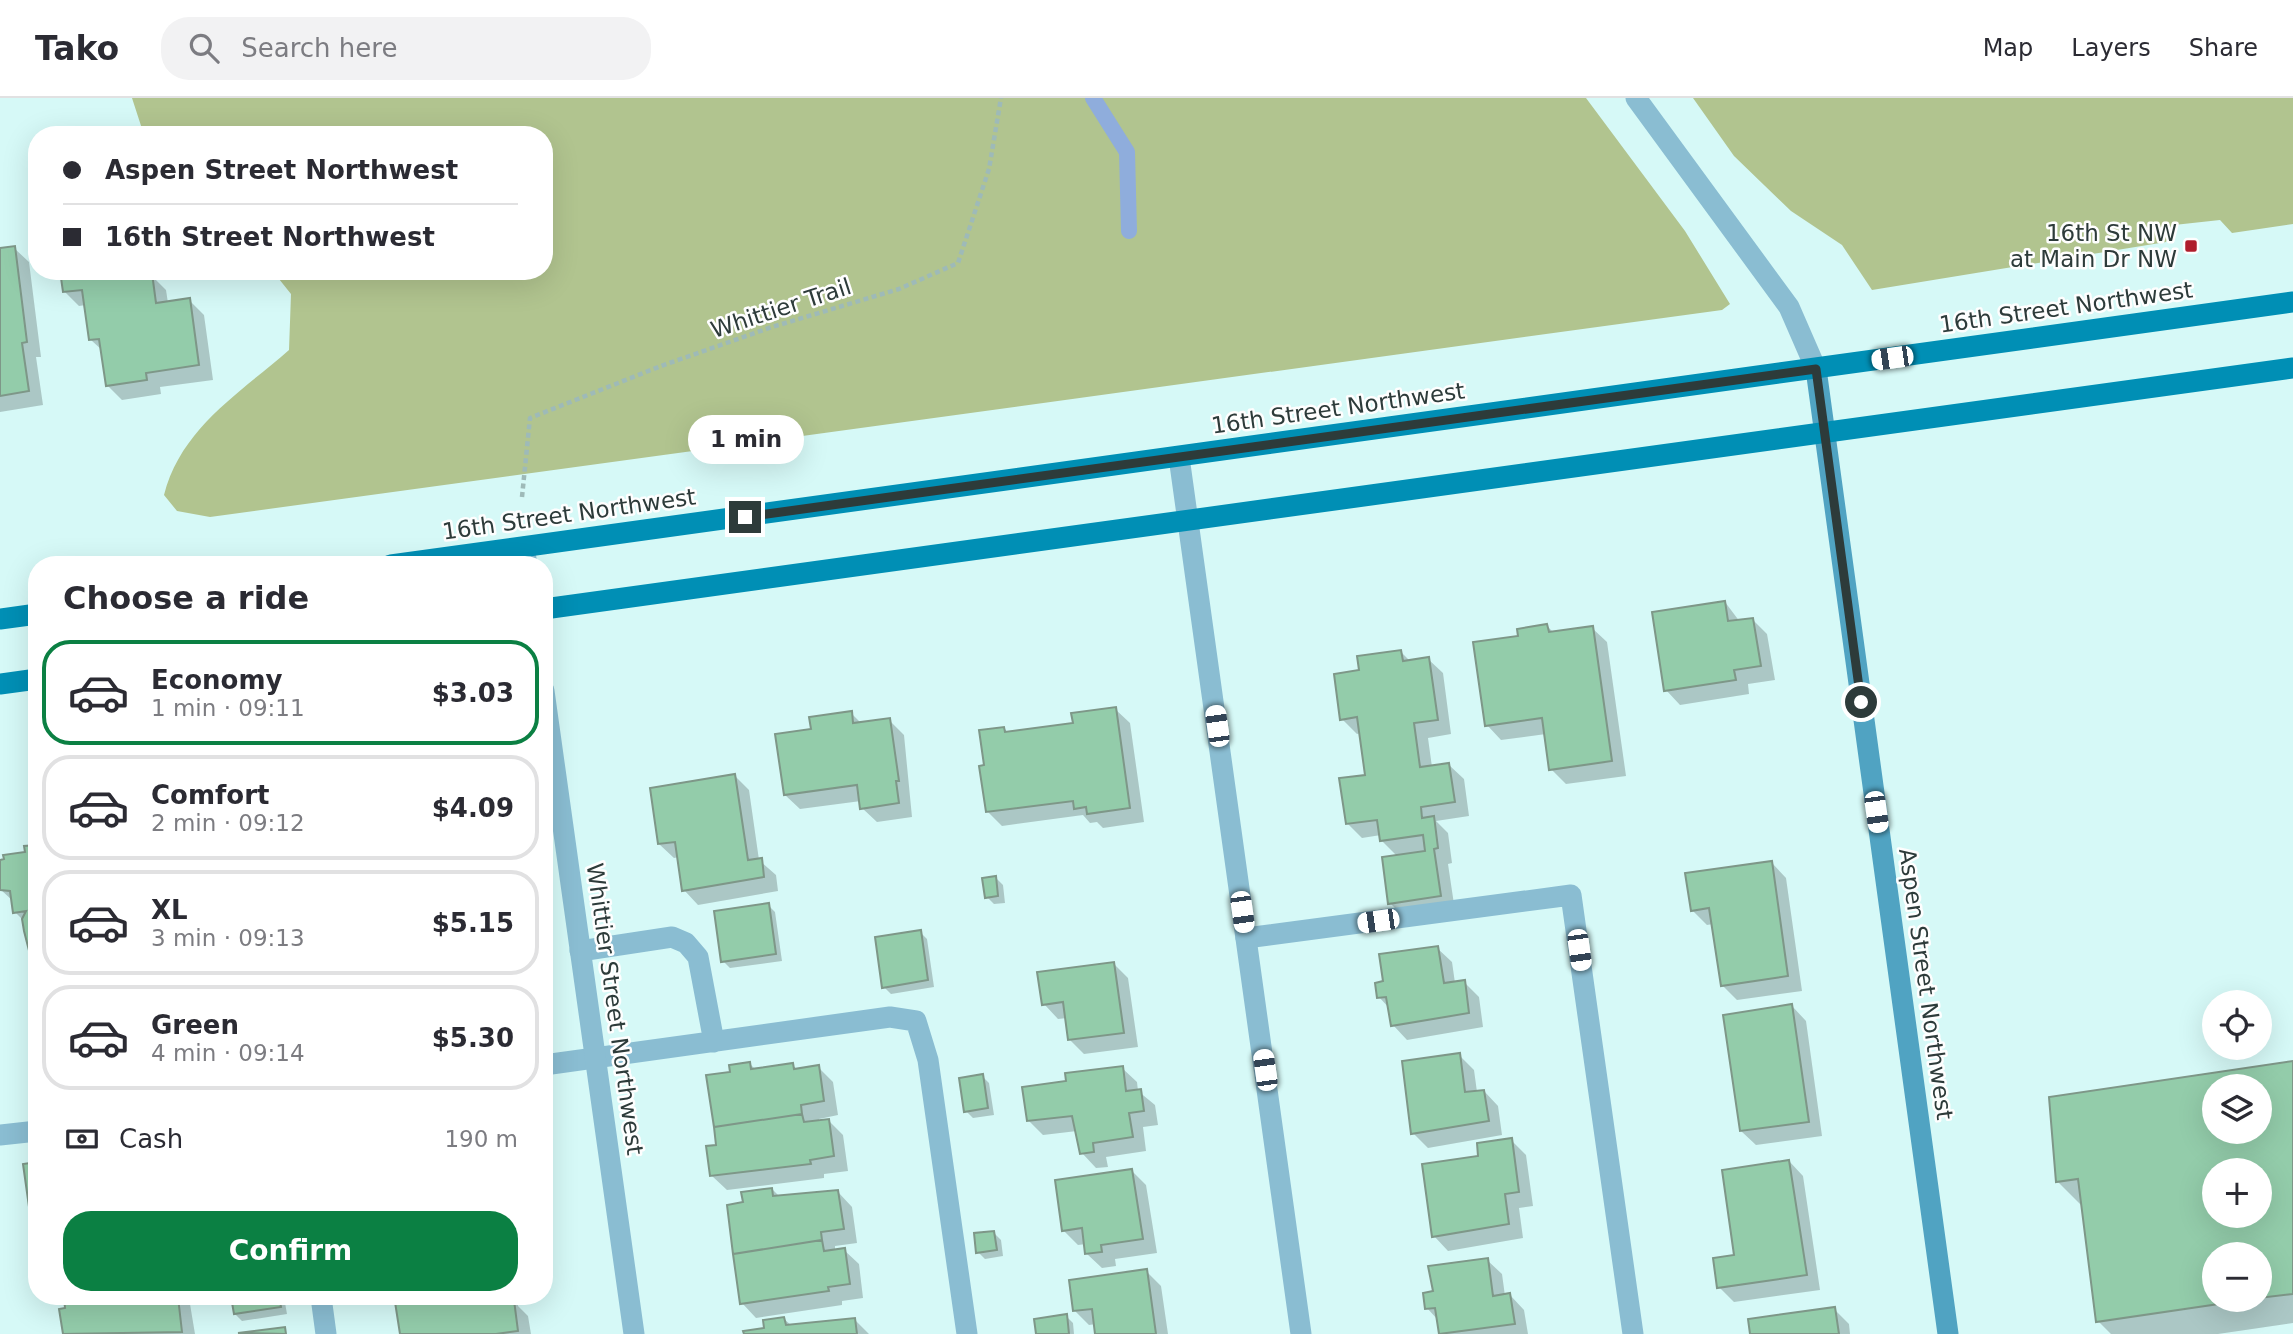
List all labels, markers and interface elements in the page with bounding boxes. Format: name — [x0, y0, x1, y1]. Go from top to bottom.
search box — [161, 17, 651, 80]
text: Tako — [35, 29, 119, 68]
icon: search — [185, 29, 223, 67]
text: Search here — [241, 33, 397, 63]
text: Map — [1983, 34, 2033, 62]
text: Layers — [2071, 34, 2151, 62]
text: Share — [2189, 34, 2258, 62]
text: Aspen Street Northwest — [105, 155, 458, 185]
place label: 16th St NW at Main Dr NW — [2010, 220, 2177, 272]
text: 16th Street Northwest — [105, 222, 435, 252]
marker: 16th St NW at Main Dr NW — [2183, 238, 2199, 254]
street label: Whittier Trail — [708, 273, 854, 343]
street label: 16th Street Northwest — [1938, 276, 2194, 338]
car — [1870, 345, 1915, 371]
street label: 16th Street Northwest — [1210, 377, 1466, 439]
callout: 1 min — [687, 416, 803, 464]
text: 1 min — [710, 426, 782, 452]
street label: 16th Street Northwest — [441, 483, 697, 545]
route end — [729, 501, 761, 533]
text: Choose a ride — [63, 579, 309, 617]
icon: car — [67, 661, 130, 724]
text: Economy — [151, 665, 282, 695]
text: $3.03 — [432, 678, 514, 708]
route start — [1845, 686, 1877, 718]
text: 1 min · 09:11 — [151, 695, 305, 721]
car — [1204, 704, 1231, 748]
icon: car — [67, 776, 130, 839]
text: Comfort — [151, 780, 269, 810]
car — [1863, 790, 1890, 834]
text: $4.09 — [432, 793, 514, 823]
text: 2 min · 09:12 — [151, 810, 305, 836]
street label: Aspen Street Northwest — [1894, 847, 1958, 1121]
street label: Whittier Street Northwest — [582, 861, 648, 1157]
car — [1229, 890, 1256, 934]
icon: car — [67, 891, 130, 954]
text: XL — [151, 895, 188, 925]
text: $5.15 — [432, 908, 514, 938]
car — [1356, 908, 1401, 934]
text: 3 min · 09:13 — [151, 925, 305, 951]
car — [1566, 928, 1593, 972]
map controls — [2202, 990, 2272, 1312]
button: locate — [2202, 990, 2272, 1060]
icon: car — [67, 1006, 130, 1069]
text: Green — [151, 1010, 239, 1040]
text: $5.30 — [432, 1023, 514, 1053]
text: 4 min · 09:14 — [151, 1040, 305, 1066]
car — [1252, 1048, 1279, 1092]
button: layers — [2202, 1074, 2272, 1144]
icon: cash — [63, 1120, 101, 1158]
text: Cash — [119, 1124, 183, 1154]
text: 190 m — [444, 1126, 518, 1152]
button: + — [2202, 1158, 2272, 1228]
button: Confirm — [63, 1211, 518, 1291]
button: − — [2202, 1242, 2272, 1312]

